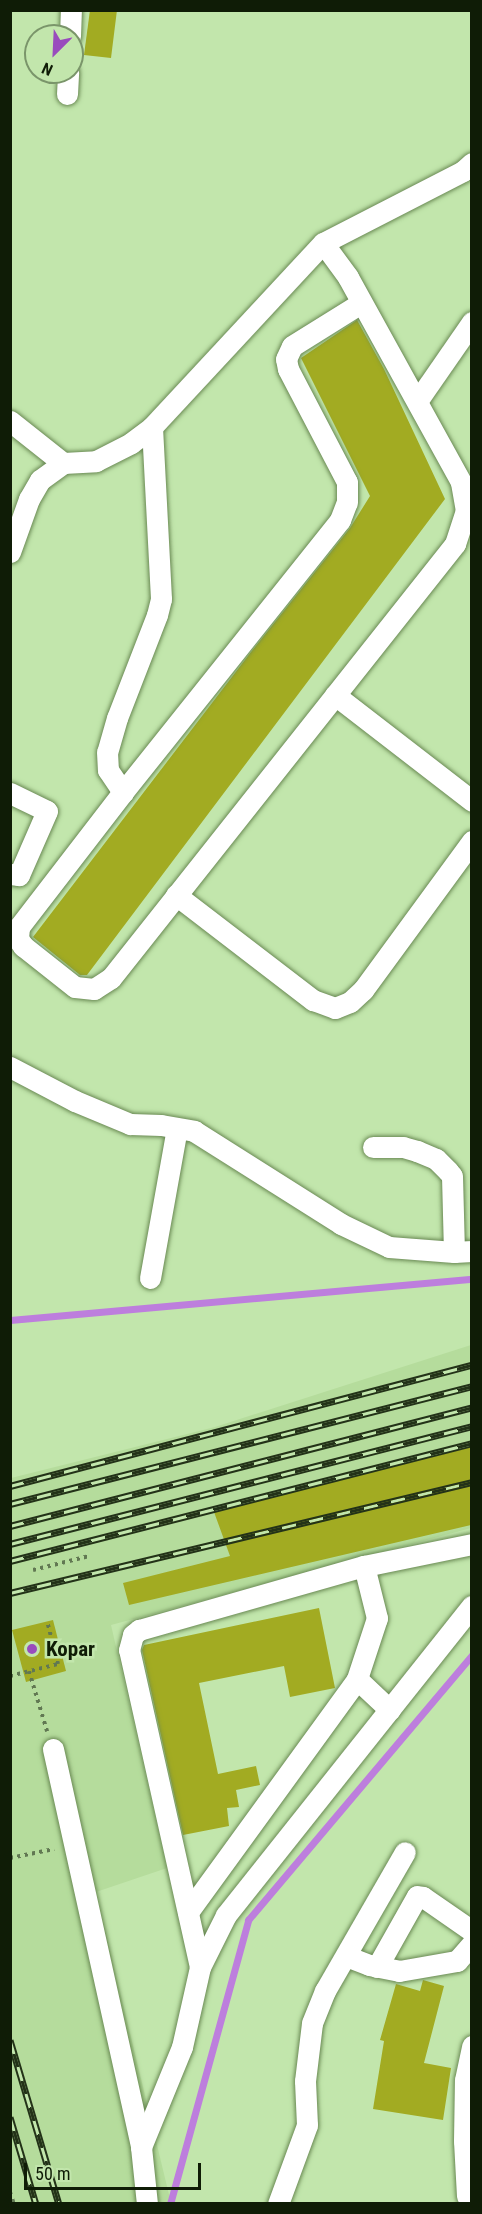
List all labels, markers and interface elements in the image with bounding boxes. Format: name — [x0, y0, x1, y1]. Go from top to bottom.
north arrow — [24, 24, 84, 84]
text: N — [39, 58, 56, 80]
place label: Kopar — [46, 1636, 95, 1662]
marker: Kopar — [23, 1640, 41, 1658]
scale bar — [27, 2151, 204, 2189]
text: 50 m — [35, 2163, 70, 2184]

